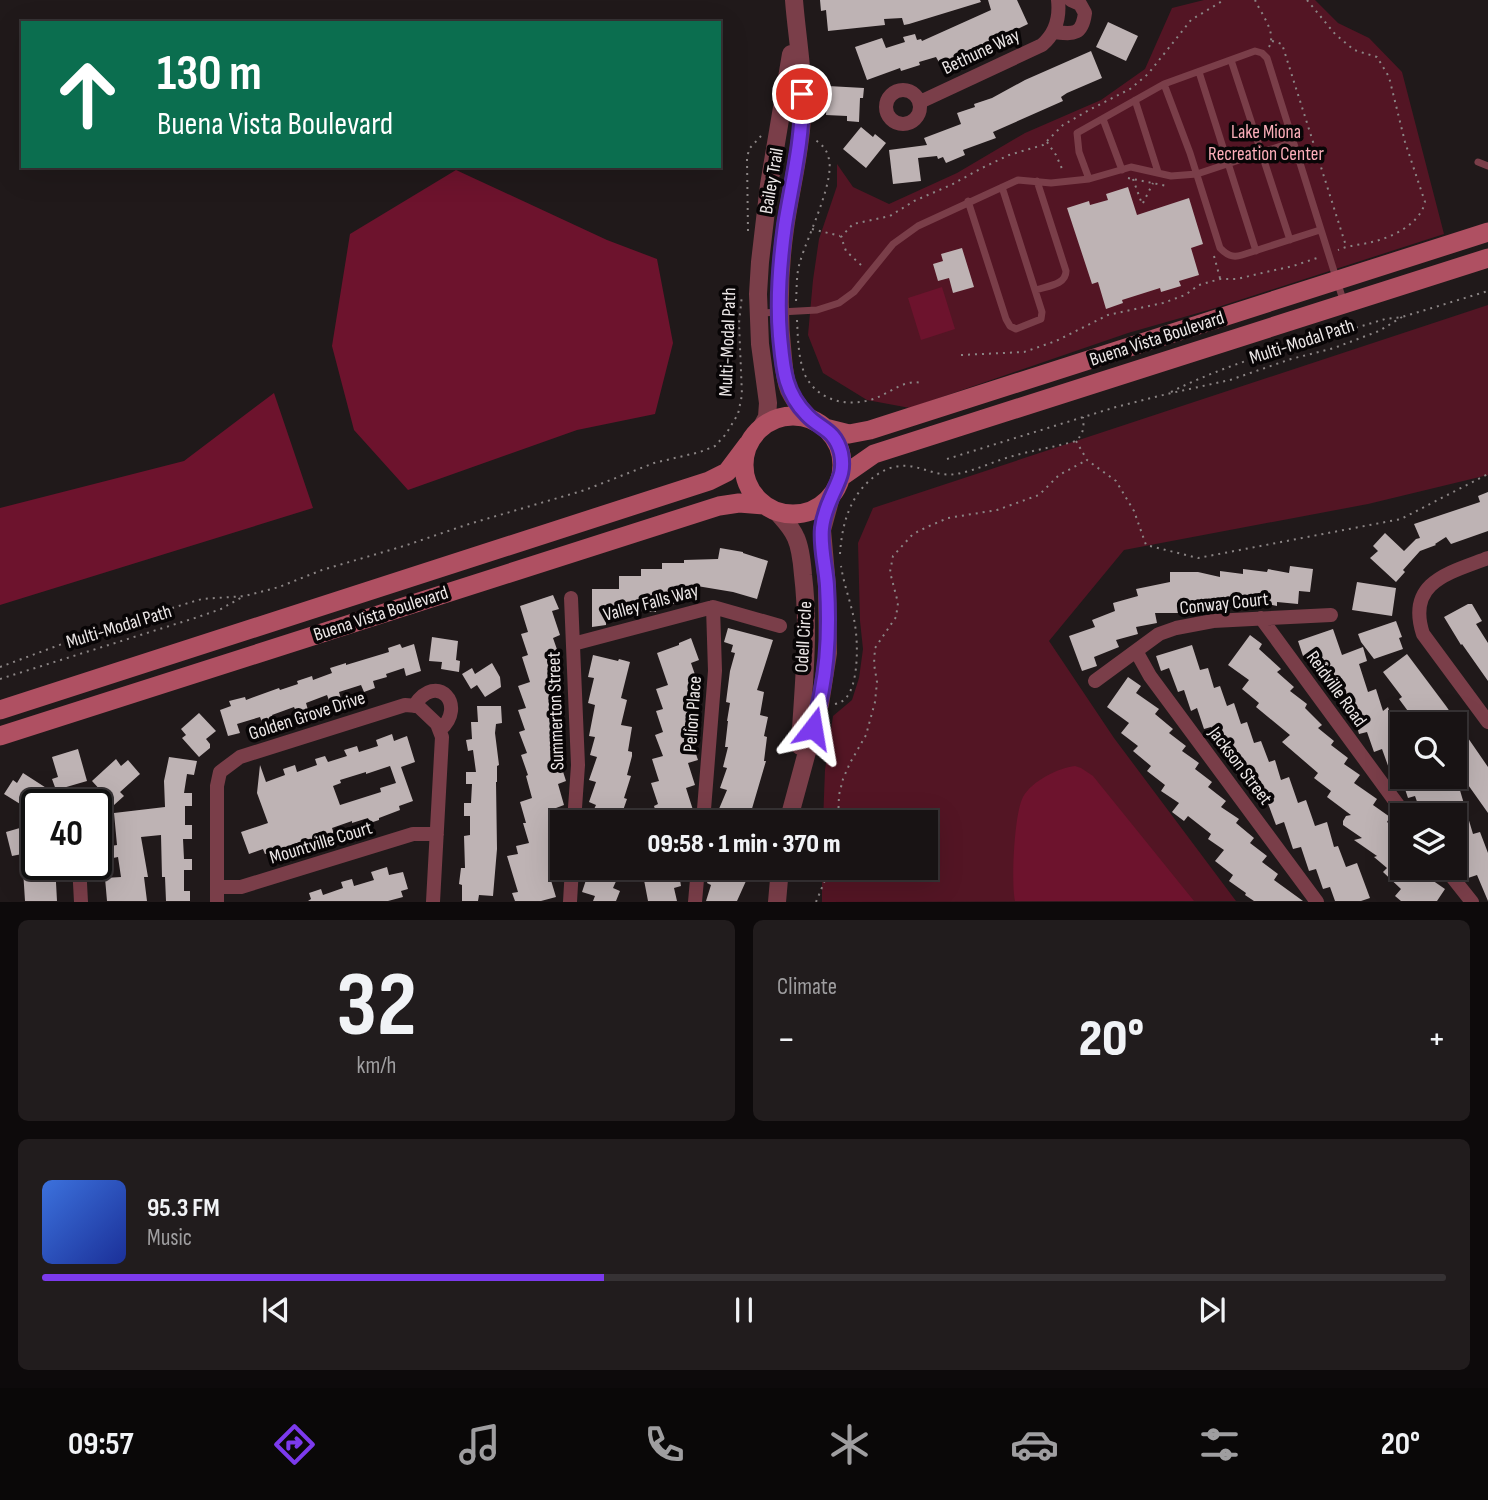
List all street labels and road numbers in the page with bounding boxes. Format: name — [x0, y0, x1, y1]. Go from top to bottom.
street label: Bethune Way — [938, 24, 1024, 80]
street label: Bailey Trail — [755, 146, 789, 216]
street label: Multi-Modal Path — [715, 287, 741, 397]
street label: Buena Vista Boulevard — [1087, 306, 1227, 372]
street label: Multi-Modal Path — [1247, 314, 1357, 370]
street label: Valley Falls Way — [601, 579, 702, 627]
street label: Buena Vista Boulevard — [311, 581, 451, 647]
street label: Conway Court — [1178, 588, 1270, 620]
street label: Multi-Modal Path — [63, 600, 175, 654]
street label: Odell Circle — [791, 601, 817, 673]
street label: Reidville Road — [1301, 647, 1371, 731]
street label: Summerton Street — [542, 651, 570, 771]
street label: Pelion Place — [679, 675, 707, 753]
street label: Golden Grove Drive — [246, 686, 368, 746]
street label: Jackson Street — [1203, 722, 1277, 810]
street label: Mountville Court — [267, 816, 375, 870]

